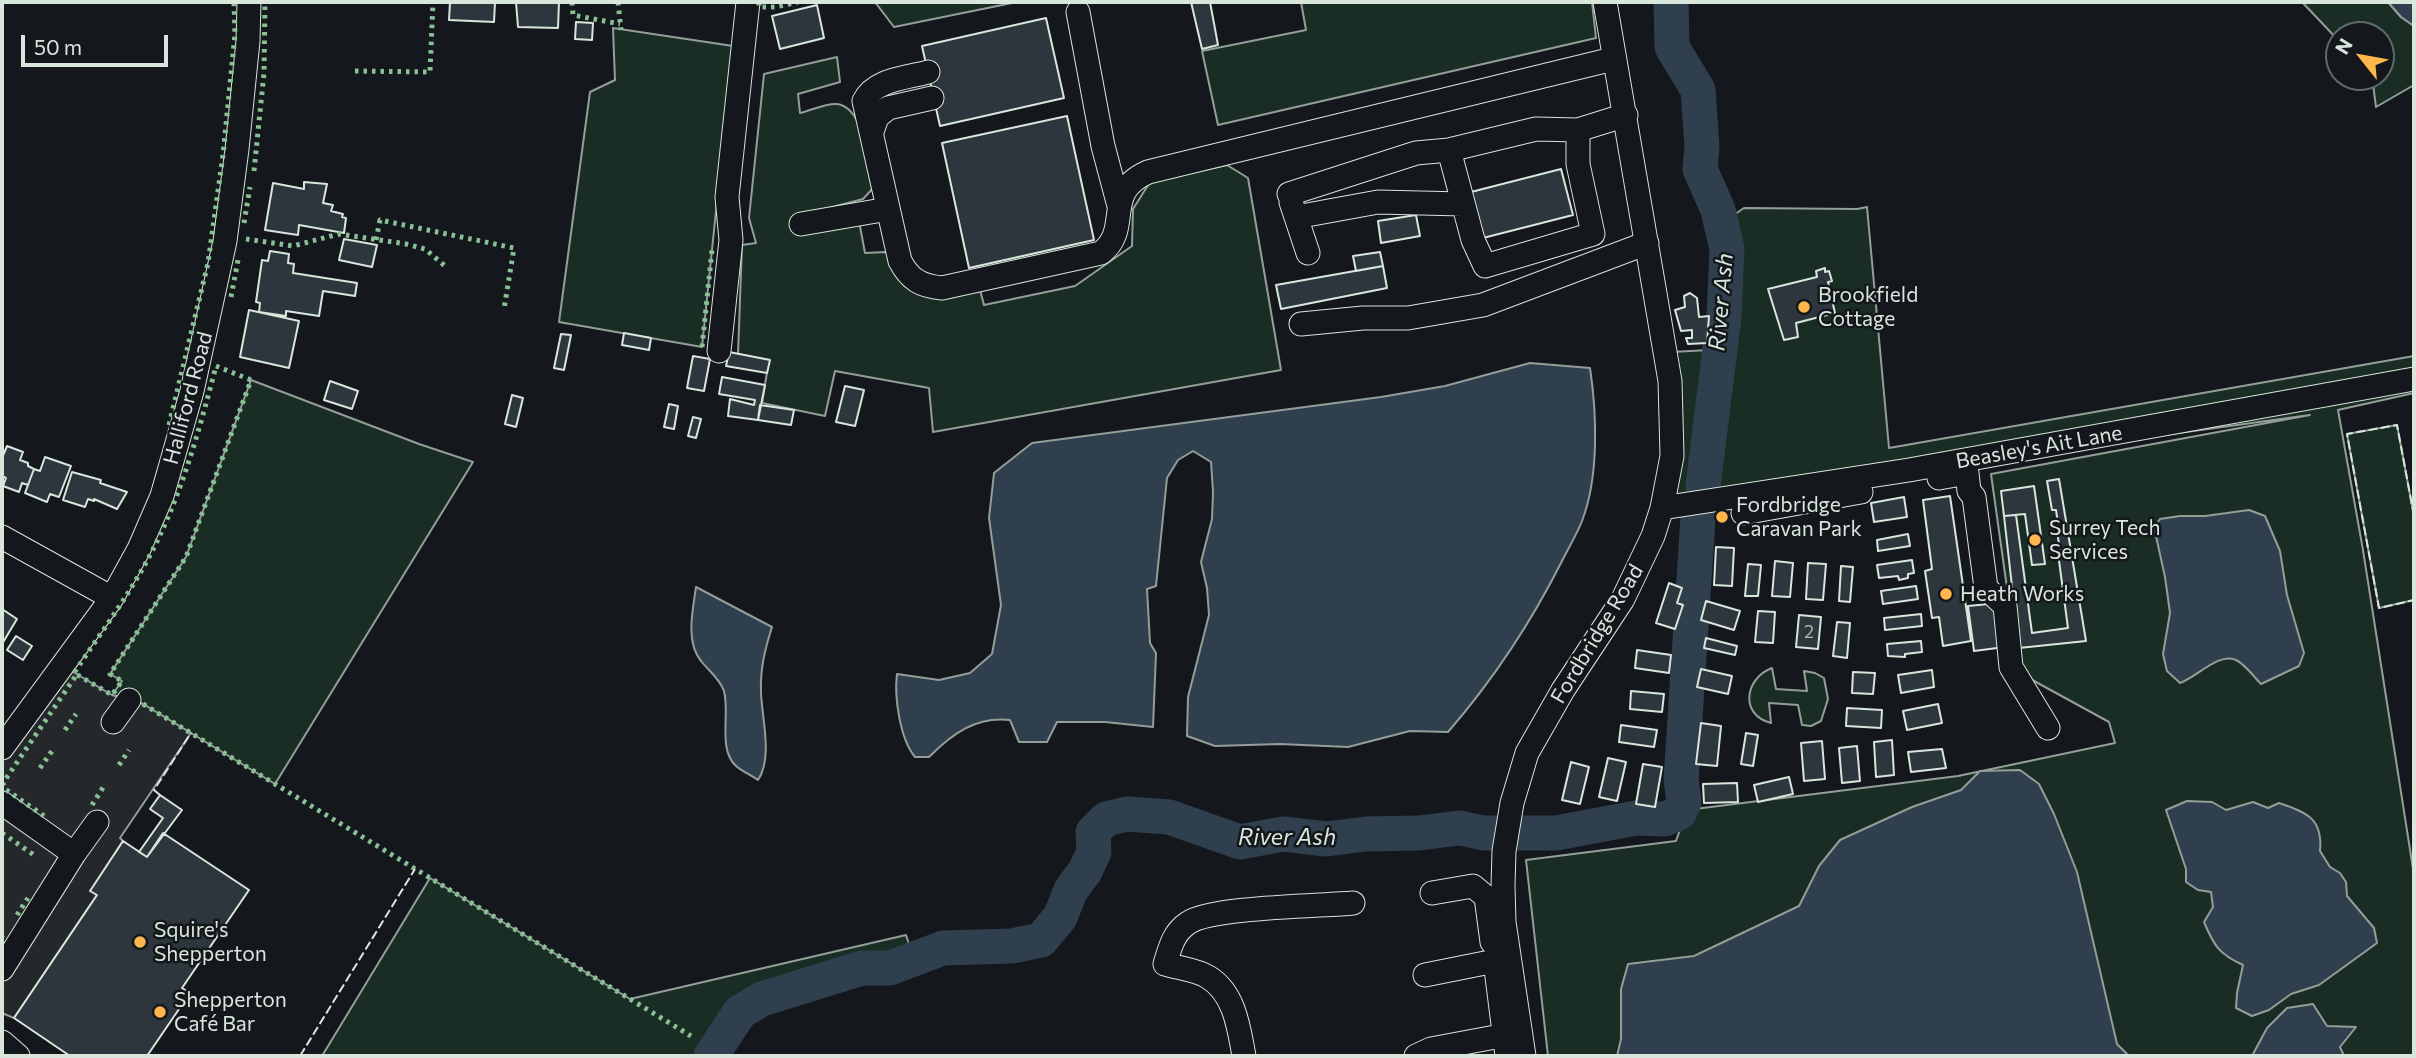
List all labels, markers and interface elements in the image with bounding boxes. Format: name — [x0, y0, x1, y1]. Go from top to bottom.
scale bar — [24, 21, 172, 65]
north arrow — [2325, 21, 2395, 91]
text: 50 m — [34, 34, 82, 59]
text: N — [2330, 34, 2357, 58]
water label: River Ash — [1703, 252, 1739, 352]
place label: Brookfield Cottage — [1818, 282, 1918, 332]
marker: Brookfield Cottage — [1796, 299, 1812, 315]
street label: Halliford Road — [158, 329, 218, 467]
street label: Beasley's Ait Lane — [1954, 420, 2124, 474]
place label: Fordbridge Caravan Park — [1736, 492, 1862, 542]
marker: Fordbridge Caravan Park — [1714, 509, 1730, 525]
place label: Surrey Tech Services — [2049, 515, 2160, 565]
marker: Surrey Tech Services — [2027, 532, 2043, 548]
street label: Fordbridge Road — [1546, 560, 1648, 708]
place label: Heath Works — [1960, 581, 2084, 607]
marker: Heath Works — [1938, 586, 1954, 602]
house number: 2 — [1804, 621, 1814, 643]
water label: River Ash — [1238, 823, 1336, 851]
place label: Squire's Shepperton — [154, 917, 267, 967]
marker: Squire's Shepperton — [132, 934, 148, 950]
place label: Shepperton Café Bar — [174, 987, 287, 1037]
marker: Shepperton Café Bar — [152, 1004, 168, 1020]

